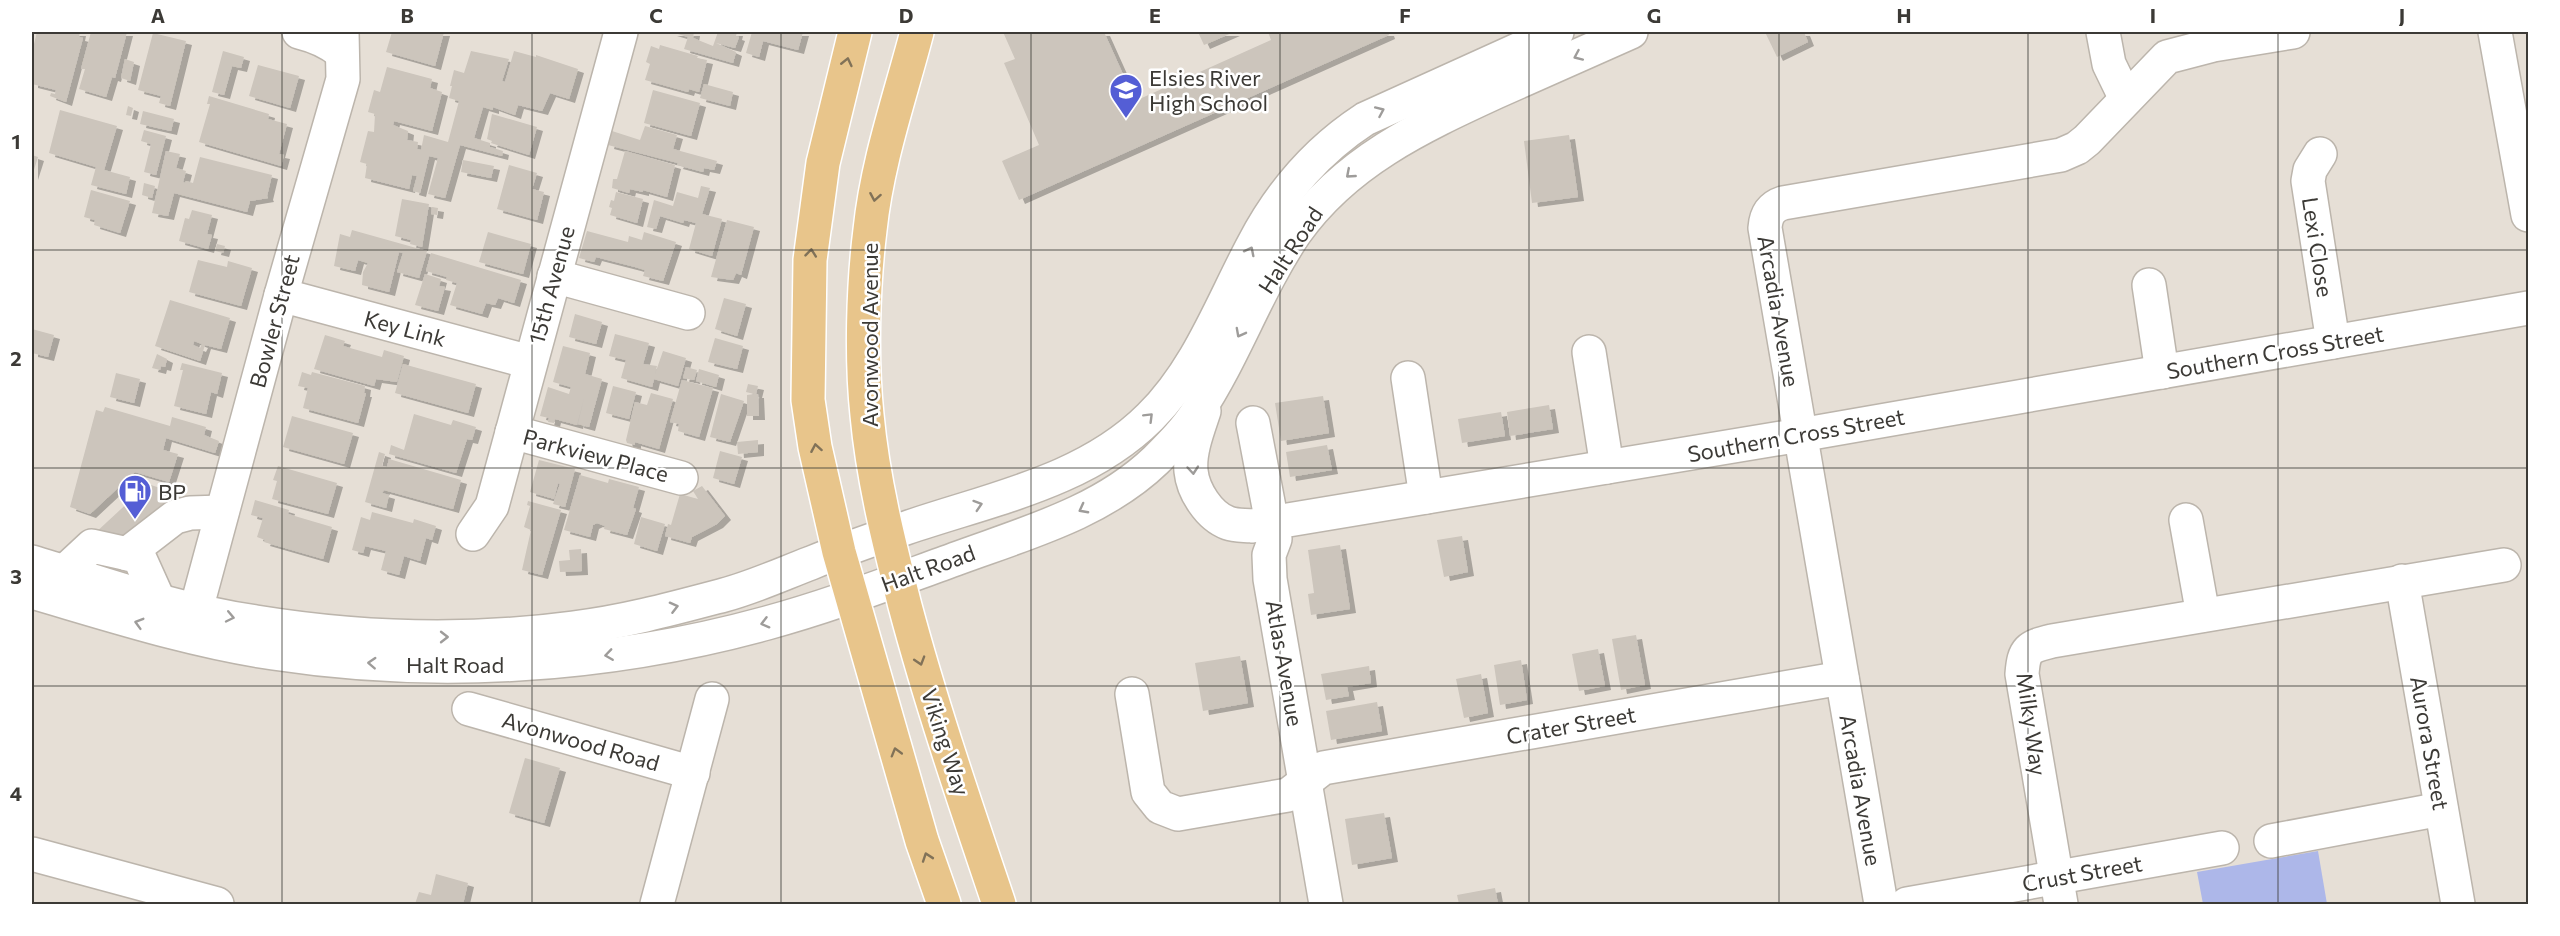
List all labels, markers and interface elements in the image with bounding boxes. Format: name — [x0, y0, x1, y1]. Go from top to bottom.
text: A — [151, 3, 165, 27]
text: B — [400, 3, 414, 27]
text: C — [649, 3, 663, 27]
text: D — [899, 3, 913, 27]
text: E — [1149, 3, 1161, 27]
text: F — [1399, 3, 1411, 27]
text: G — [1647, 3, 1661, 27]
text: H — [1897, 3, 1912, 27]
text: I — [2150, 3, 2156, 27]
text: J — [2399, 3, 2405, 27]
one-way arrow — [1573, 48, 1584, 60]
one-way arrow — [840, 57, 853, 67]
place label: Elsies River High School — [1149, 64, 1268, 116]
school or university icon: Elsies River High School — [1108, 72, 1144, 119]
one-way arrow — [1374, 107, 1385, 119]
text: 1 — [11, 129, 21, 153]
one-way arrow — [1346, 167, 1356, 178]
one-way arrow — [869, 192, 882, 202]
street label: Lexi Close — [2297, 195, 2339, 299]
street label: Halt Road — [1252, 201, 1328, 299]
street label: 15th Avenue — [522, 223, 580, 347]
street label: Arcadia Avenue — [1752, 233, 1806, 389]
street label: Avonwood Avenue — [856, 243, 883, 427]
one-way arrow — [1243, 247, 1254, 258]
one-way arrow — [804, 249, 817, 258]
street label: Bowler Street — [243, 251, 305, 391]
street label: Key Link — [361, 304, 449, 352]
street label: Southern Cross Street — [2164, 320, 2386, 384]
one-way arrow — [1236, 327, 1247, 338]
text: 2 — [10, 346, 22, 370]
street label: Southern Cross Street — [1685, 403, 1907, 467]
one-way arrow — [1142, 414, 1153, 425]
street label: Parkview Place — [520, 423, 672, 487]
one-way arrow — [810, 443, 823, 453]
one-way arrow — [1186, 465, 1199, 474]
fuel station icon: BP — [117, 473, 153, 520]
place label: BP — [158, 478, 186, 505]
one-way arrow — [972, 500, 983, 512]
one-way arrow — [1079, 502, 1090, 513]
street label: Halt Road — [877, 539, 979, 597]
text: 3 — [10, 564, 22, 588]
street label: Atlas Avenue — [1261, 598, 1309, 728]
one-way arrow — [669, 601, 679, 614]
one-way arrow — [224, 610, 234, 623]
one-way arrow — [760, 616, 770, 629]
one-way arrow — [134, 617, 144, 630]
one-way arrow — [440, 631, 449, 643]
one-way arrow — [604, 649, 613, 661]
street label: Halt Road — [406, 651, 504, 678]
one-way arrow — [913, 655, 925, 665]
one-way arrow — [368, 657, 377, 669]
street label: Milky Way — [2011, 671, 2053, 777]
street label: Aurora Street — [2405, 674, 2455, 812]
street label: Viking Way — [916, 685, 976, 799]
street label: Crater Street — [1504, 700, 1638, 750]
street label: Avonwood Road — [499, 706, 663, 776]
street label: Arcadia Avenue — [1834, 712, 1888, 868]
one-way arrow — [891, 747, 903, 758]
text: 4 — [10, 781, 22, 805]
street label: Crust Street — [2020, 849, 2144, 897]
one-way arrow — [922, 852, 935, 863]

